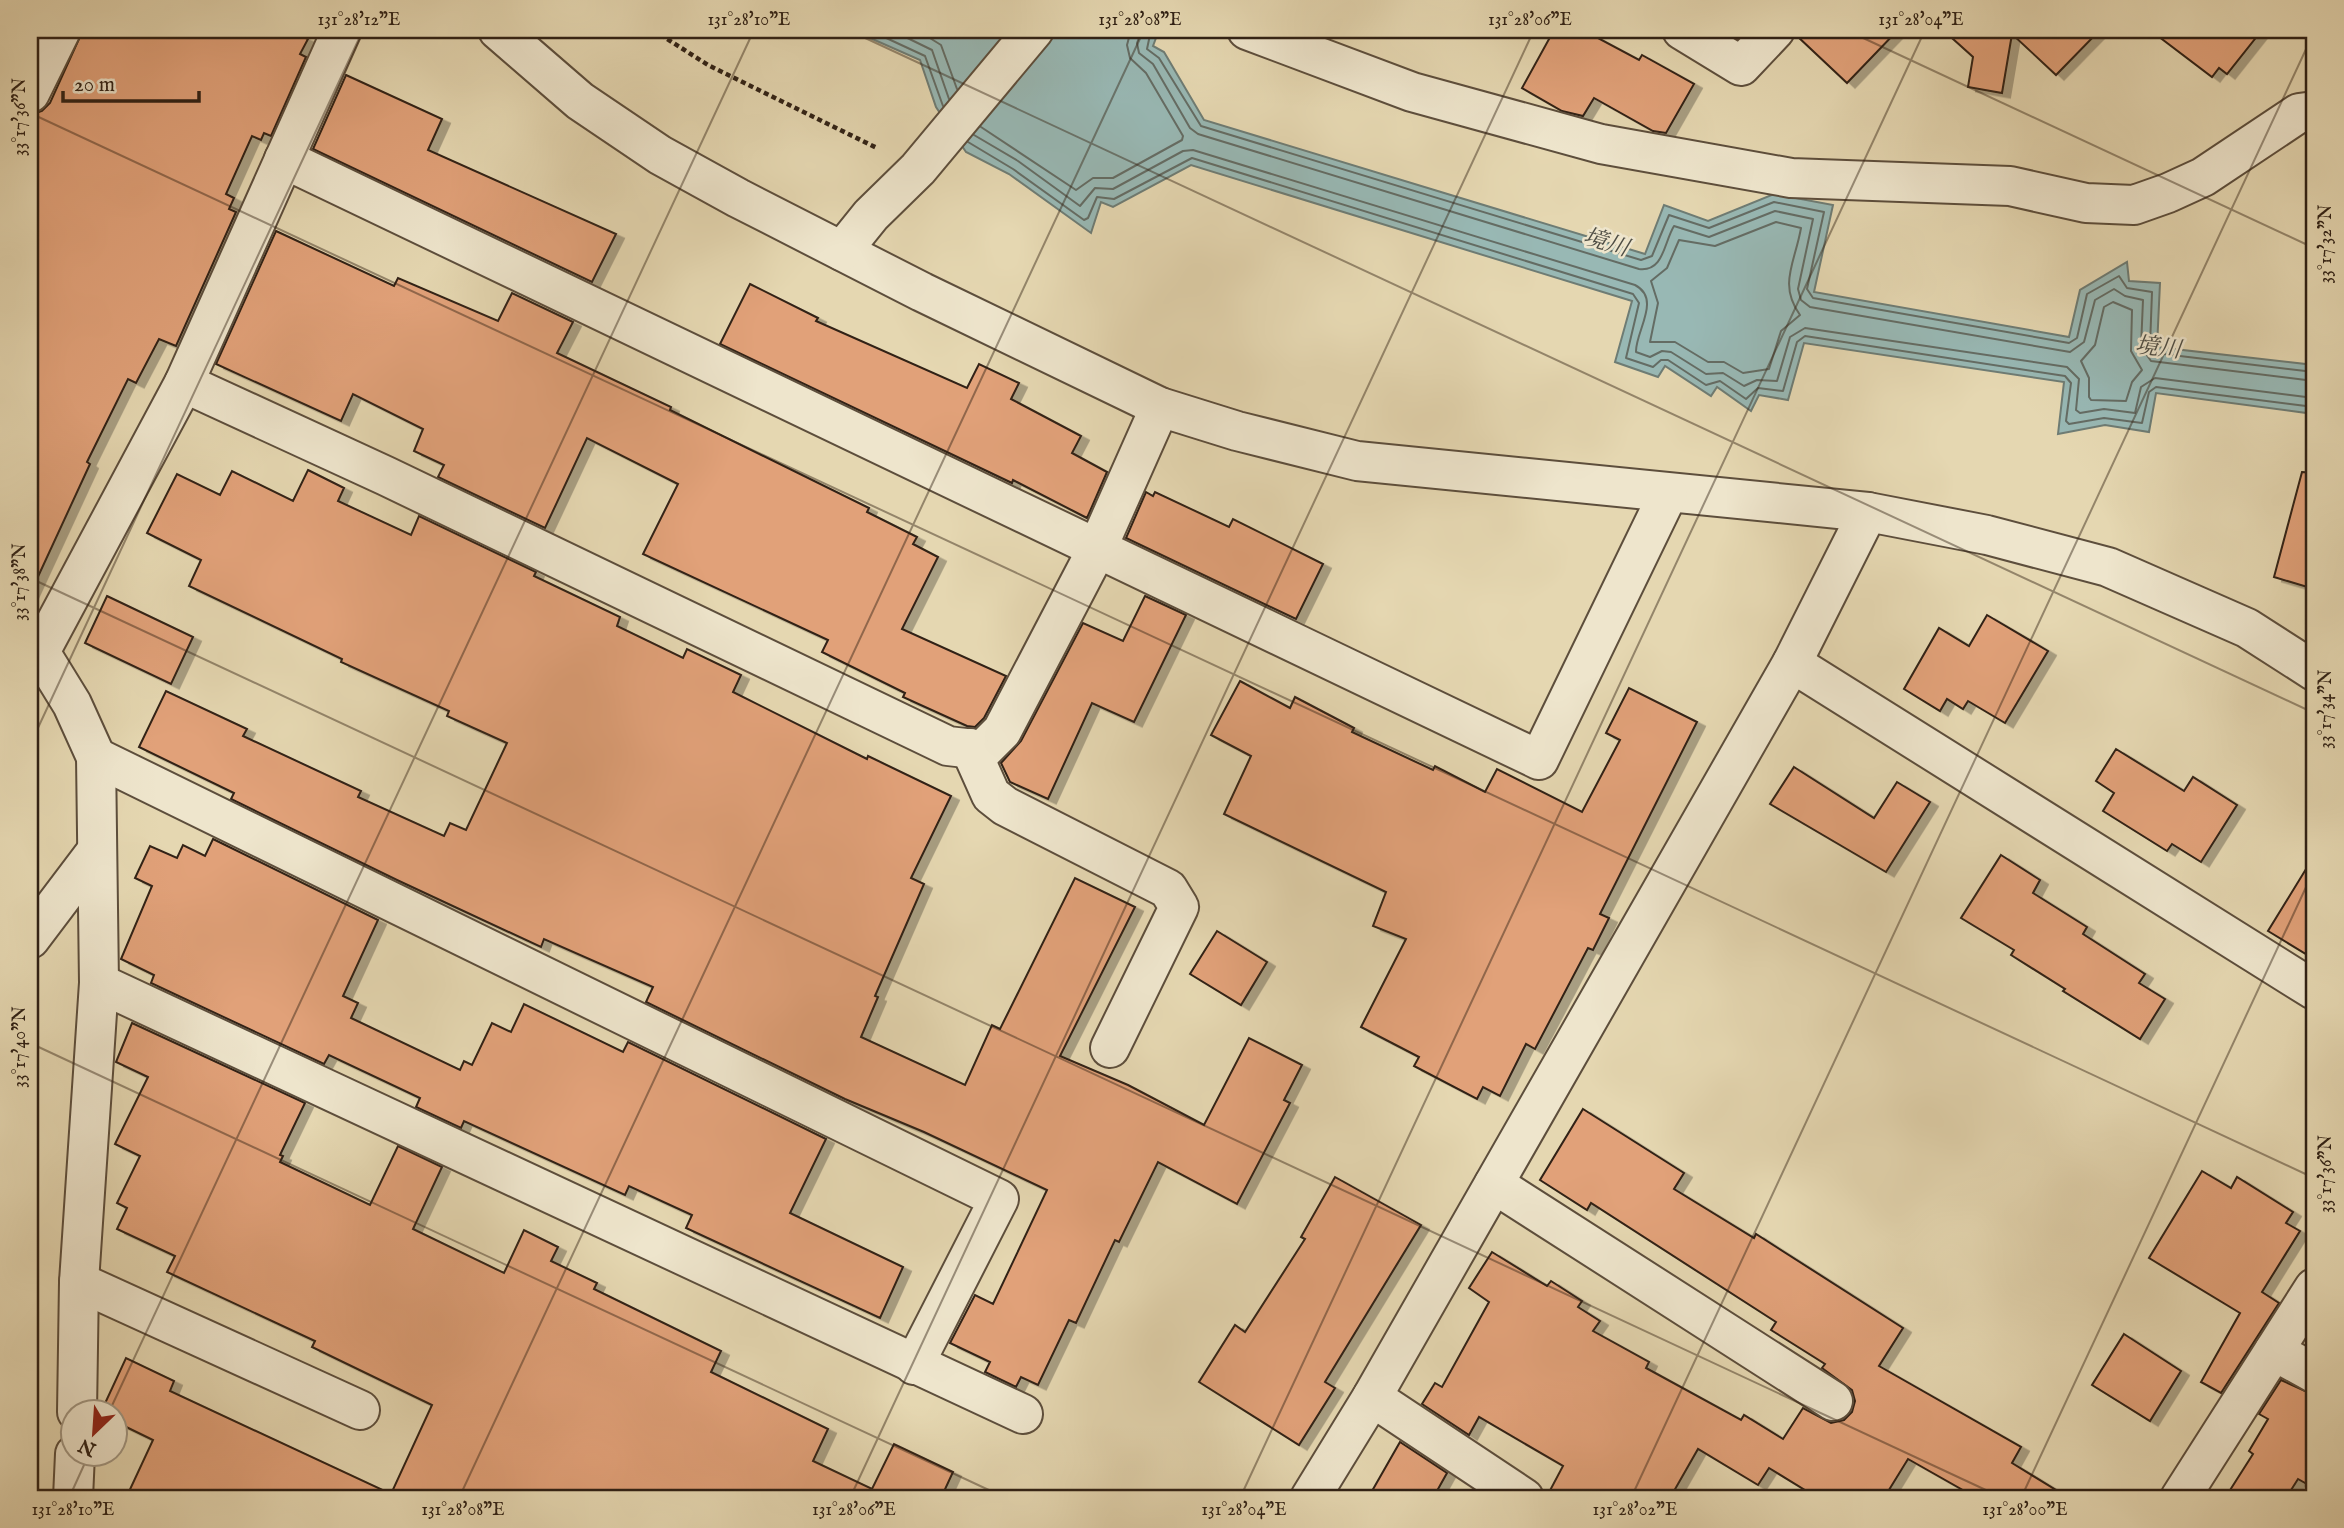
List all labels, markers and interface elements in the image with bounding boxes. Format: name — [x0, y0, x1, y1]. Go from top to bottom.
text: 131°28'12"E — [318, 9, 400, 32]
text: 131°28'10"E — [707, 9, 791, 32]
text: 131°28'08"E — [1098, 9, 1182, 32]
text: 131°28'06"E — [1488, 9, 1572, 32]
text: 131°28'04"E — [1878, 9, 1964, 32]
scale bar — [63, 60, 200, 104]
text: 20 m — [74, 72, 115, 99]
text: 33°17'36"N — [9, 78, 32, 156]
text: 33°17'32"N — [2315, 204, 2338, 283]
water label: 境川 — [1580, 222, 1635, 264]
water label: 境川 — [2133, 331, 2186, 366]
text: 33°17'38"N — [9, 543, 32, 621]
text: 33°17'34"N — [2315, 669, 2338, 749]
text: 33°17'40"N — [9, 1006, 32, 1088]
text: 33°17'36"N — [2315, 1135, 2338, 1213]
north arrow — [60, 1398, 130, 1468]
text: N — [75, 1432, 101, 1461]
text: 131°28'10"E — [31, 1499, 115, 1522]
text: 131°28'08"E — [421, 1499, 505, 1522]
text: 131°28'06"E — [812, 1499, 896, 1522]
text: 131°28'04"E — [1201, 1499, 1287, 1522]
text: 131°28'02"E — [1592, 1499, 1678, 1522]
text: 131°28'00"E — [1982, 1499, 2068, 1522]

